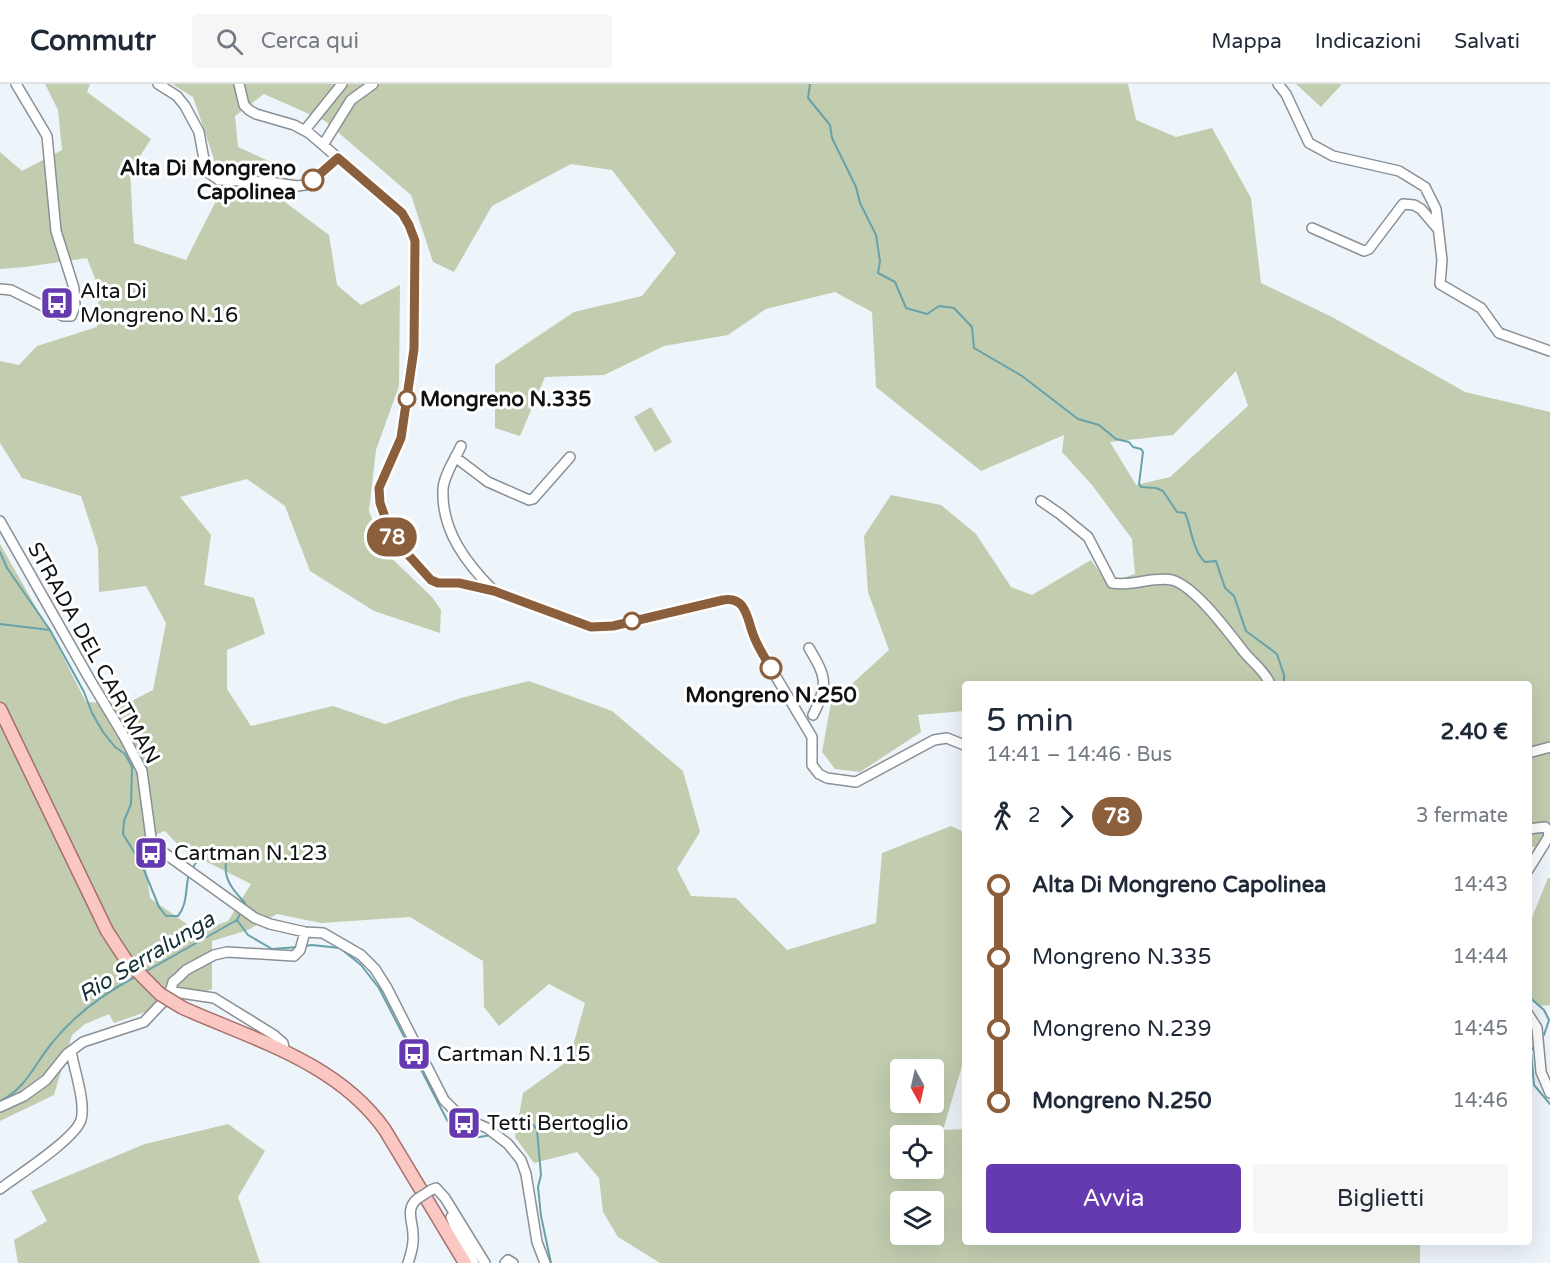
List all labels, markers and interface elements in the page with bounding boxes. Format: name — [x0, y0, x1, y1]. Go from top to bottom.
search box — [192, 14, 612, 68]
text: Commutr — [30, 24, 156, 58]
icon: search — [213, 25, 246, 58]
text: Cerca qui — [261, 28, 359, 54]
text: Mappa — [1211, 29, 1282, 54]
text: Indicazioni — [1315, 29, 1421, 54]
text: Salvati — [1454, 29, 1520, 54]
place label: Alta Di Mongreno Capolinea — [120, 156, 296, 205]
marker: Alta Di Mongreno Capolinea — [302, 169, 324, 191]
place label: Alta Di Mongreno N.16 — [80, 279, 238, 328]
bus stop icon: Alta Di Mongreno N.16 — [39, 285, 75, 321]
place label: Mongreno N.335 — [420, 387, 591, 412]
marker: Mongreno N.335 — [398, 390, 416, 408]
line badge: 78 — [365, 518, 419, 556]
text: 78 — [379, 525, 405, 550]
street label: STRADA DEL CARTMAN — [22, 538, 165, 769]
unlabelled marker — [623, 612, 641, 630]
marker: Mongreno N.250 — [760, 657, 782, 679]
place label: Mongreno N.250 — [685, 683, 857, 708]
text: 5 min — [986, 701, 1074, 740]
text: 2.40 € — [1441, 719, 1508, 745]
text: 14:41 – 14:46 · Bus — [986, 743, 1172, 767]
icon: walk — [986, 800, 1019, 833]
icon: forward — [1050, 800, 1083, 833]
text: 2 — [1028, 804, 1041, 828]
text: 78 — [1104, 804, 1130, 829]
text: 3 fermate — [1416, 804, 1508, 828]
bus stop icon: Cartman N.123 — [133, 835, 169, 871]
place label: Cartman N.123 — [174, 841, 328, 866]
text: Alta Di Mongreno Capolinea — [1032, 872, 1326, 898]
text: 14:43 — [1453, 873, 1508, 897]
water label: Rio Serralunga — [74, 906, 220, 1008]
text: Mongreno N.335 — [1032, 944, 1211, 970]
text: 14:44 — [1453, 945, 1508, 969]
text: Mongreno N.239 — [1032, 1016, 1211, 1042]
text: 14:45 — [1453, 1017, 1508, 1041]
bus stop icon: Cartman N.115 — [396, 1036, 432, 1072]
place label: Cartman N.115 — [437, 1042, 591, 1067]
north arrow — [890, 1059, 944, 1113]
map controls — [890, 1059, 944, 1245]
text: Mongreno N.250 — [1032, 1088, 1211, 1114]
text: 14:46 — [1453, 1089, 1508, 1113]
bus stop icon: Tetti Bertoglio — [446, 1105, 482, 1141]
place label: Tetti Bertoglio — [487, 1111, 629, 1136]
button: locate — [890, 1125, 944, 1179]
button: Avvia — [986, 1164, 1241, 1233]
button: Biglietti — [1253, 1164, 1508, 1233]
button: layers — [890, 1191, 944, 1245]

